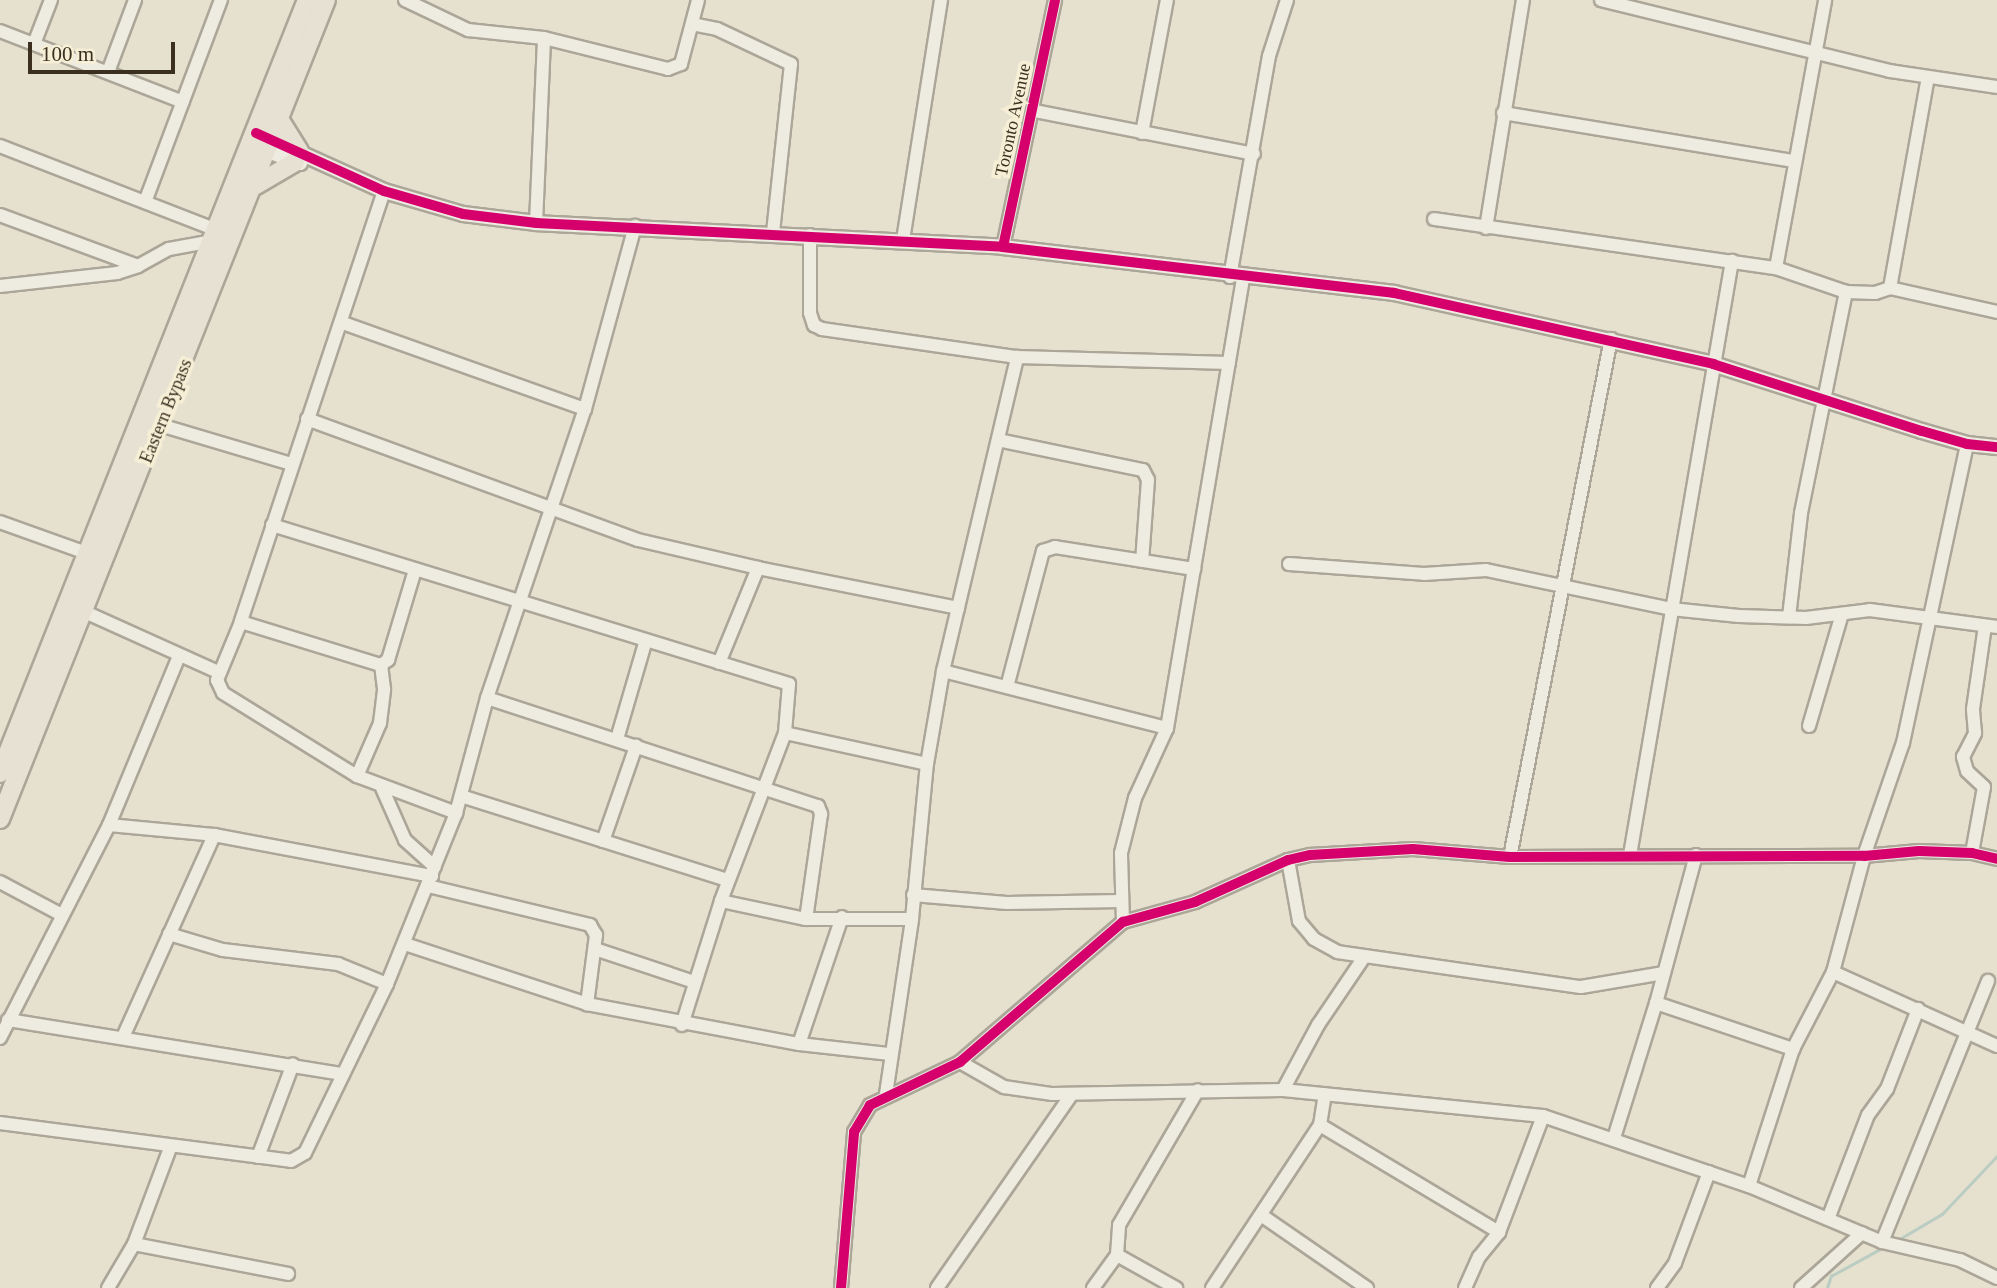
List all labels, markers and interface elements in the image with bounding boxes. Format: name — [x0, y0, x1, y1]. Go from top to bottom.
scale bar — [32, 28, 178, 72]
text: 100 m — [41, 42, 94, 66]
street label: Toronto Avenue — [990, 61, 1036, 179]
street label: Eastern Bypass — [135, 356, 197, 466]

